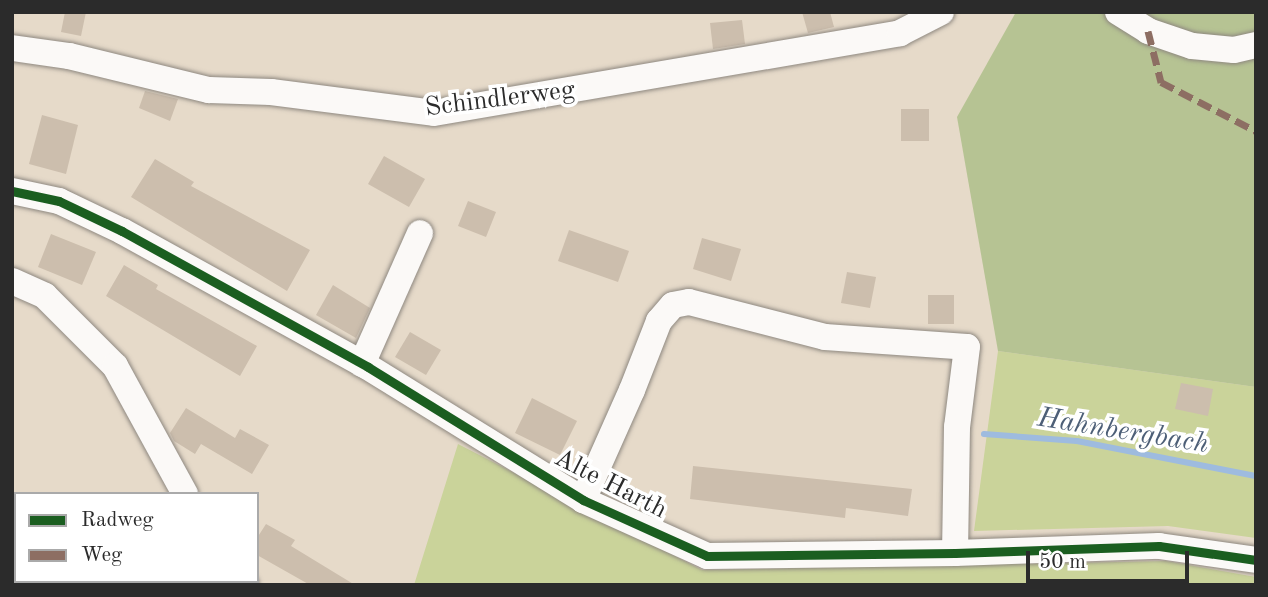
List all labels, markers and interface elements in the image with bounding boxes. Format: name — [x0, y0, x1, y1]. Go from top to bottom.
street label: Schindlerweg — [423, 75, 577, 125]
water label: Hahnbergbach — [1035, 402, 1211, 462]
street label: Alte Harth — [548, 443, 672, 527]
legend — [14, 492, 259, 583]
text: Radweg — [81, 510, 154, 531]
scale bar — [1030, 538, 1193, 582]
text: Weg — [81, 545, 122, 566]
text: 50 m — [1039, 552, 1086, 573]

